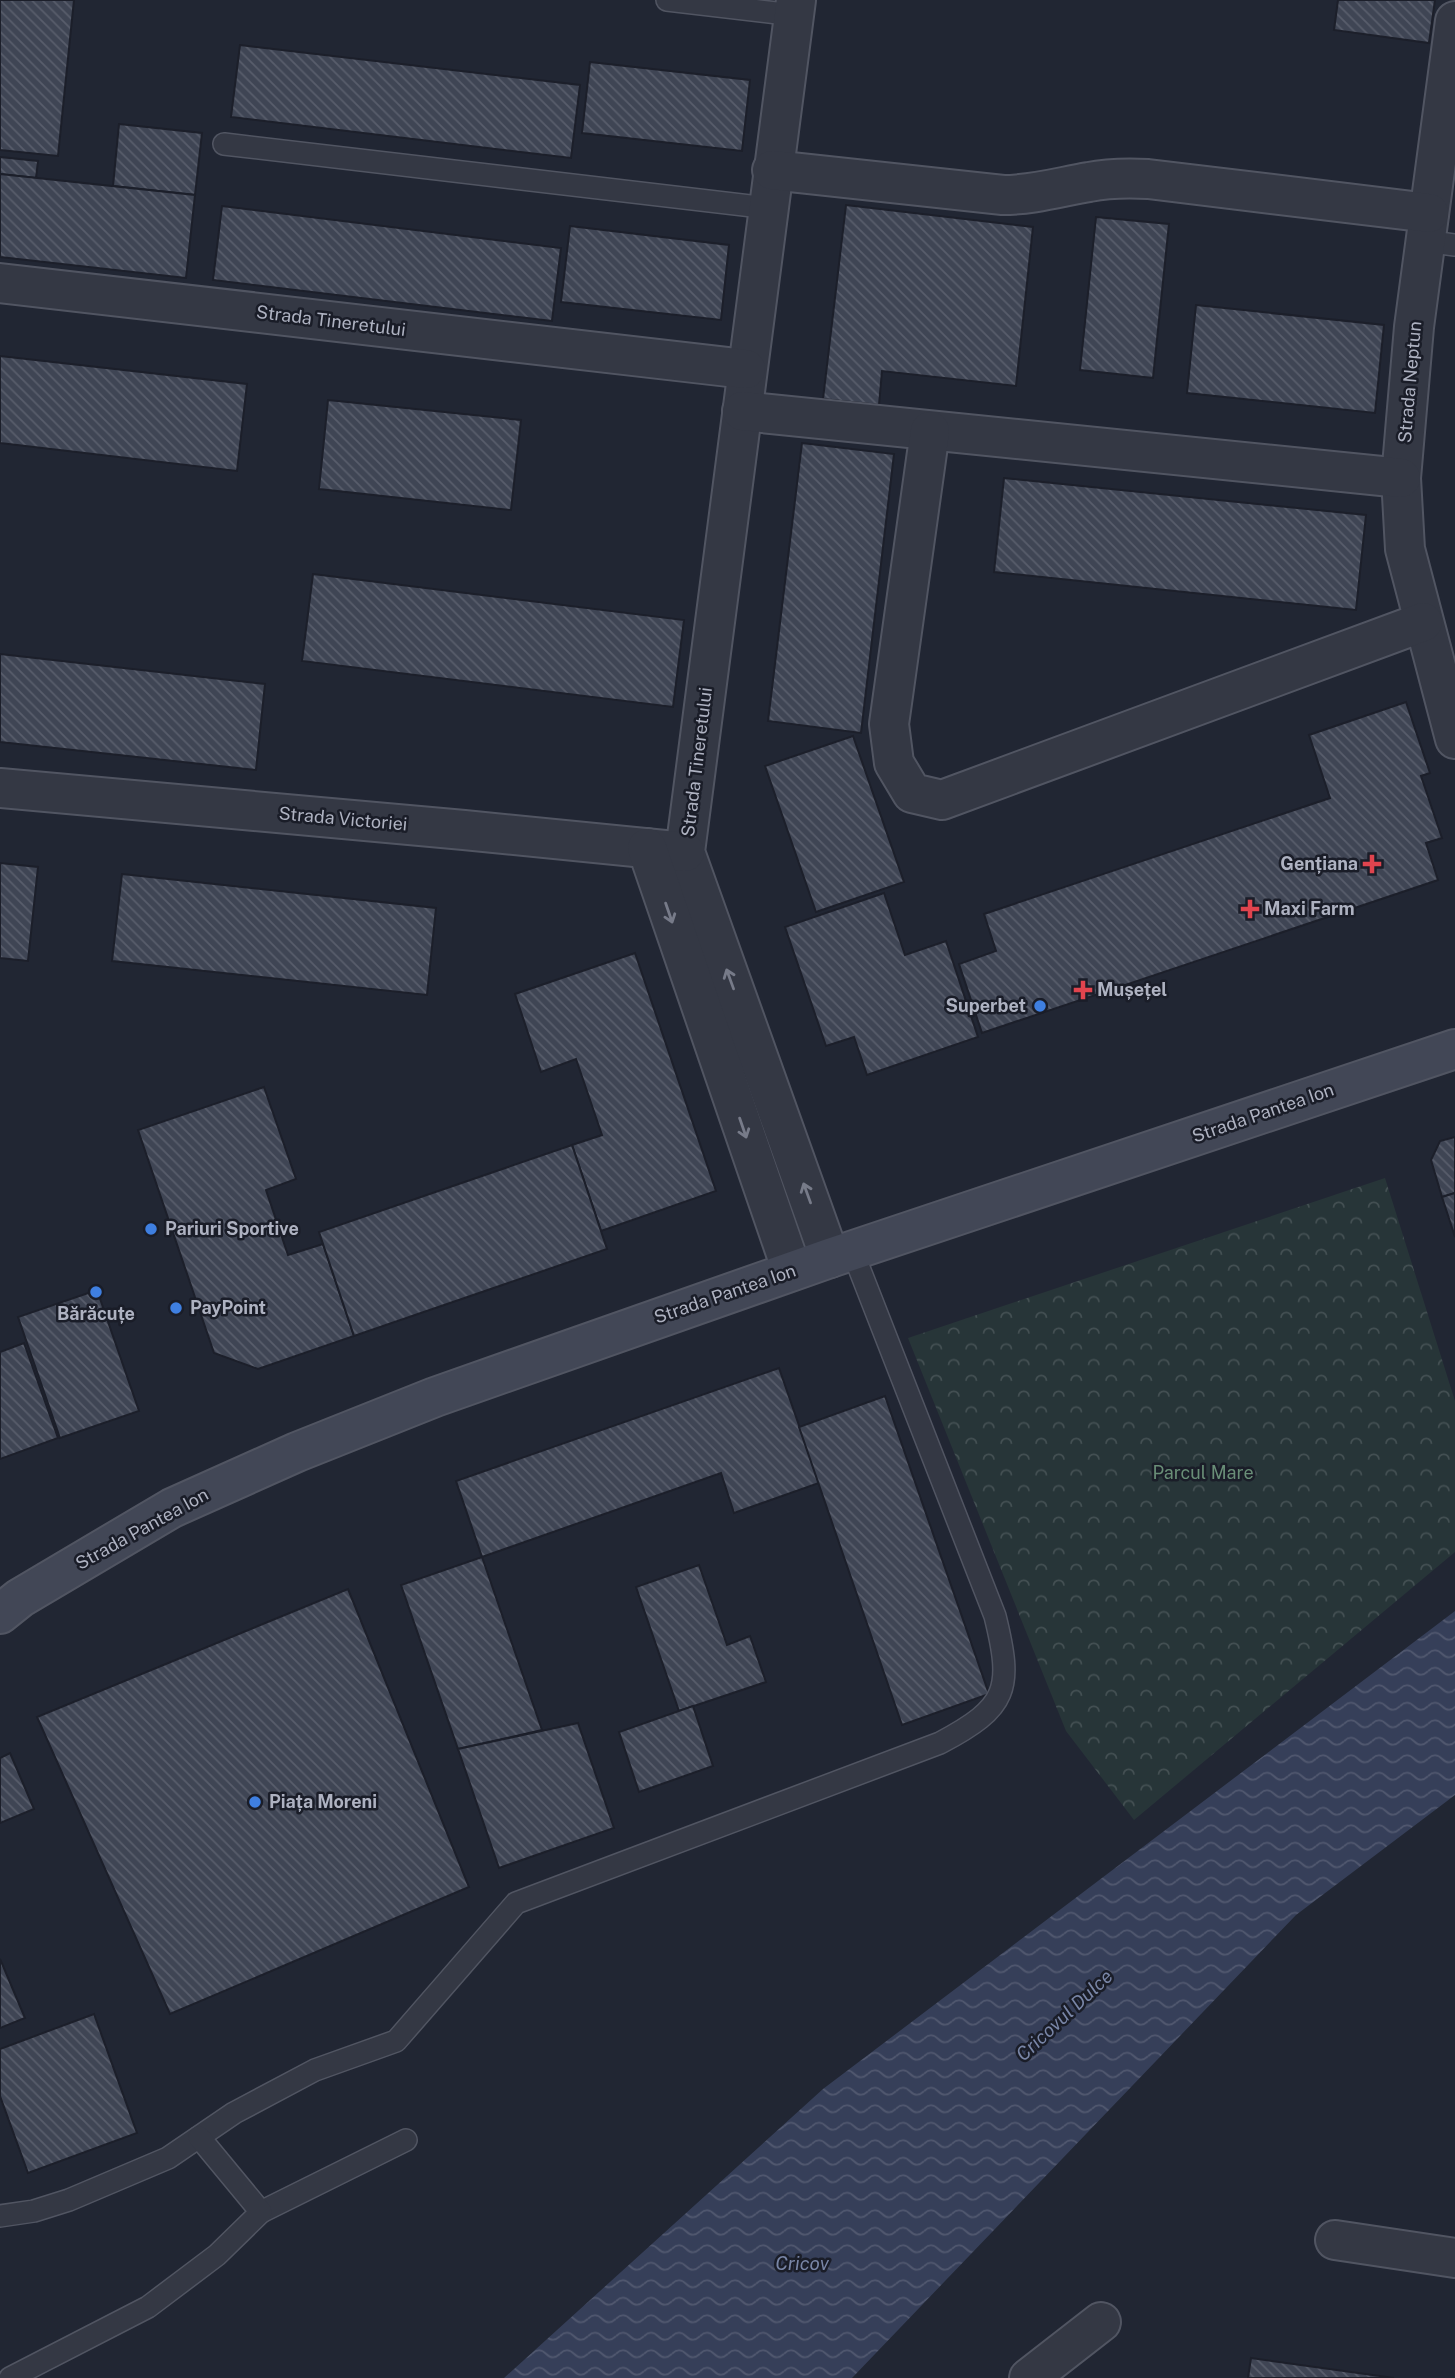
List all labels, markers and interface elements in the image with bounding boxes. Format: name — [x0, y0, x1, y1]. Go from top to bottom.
street label: Strada Tineretului — [255, 301, 407, 340]
street label: Strada Neptun — [1394, 320, 1425, 444]
street label: Strada Tineretului — [677, 686, 716, 838]
street label: Strada Victoriei — [278, 802, 408, 835]
place label: Gențiana — [1280, 853, 1358, 874]
marker: Gențiana — [1364, 856, 1380, 872]
place label: Maxi Farm — [1264, 898, 1355, 919]
one-way arrow — [664, 901, 676, 923]
marker: Maxi Farm — [1242, 901, 1258, 917]
one-way arrow — [723, 969, 735, 991]
place label: Mușețel — [1097, 979, 1167, 1000]
marker: Mușețel — [1075, 982, 1091, 998]
place label: Superbet — [946, 995, 1026, 1016]
marker: Superbet — [1032, 998, 1048, 1014]
street label: Strada Pantea Ion — [1189, 1078, 1336, 1147]
one-way arrow — [737, 1117, 750, 1139]
one-way arrow — [800, 1183, 812, 1205]
place label: Pariuri Sportive — [165, 1218, 299, 1239]
marker: Pariuri Sportive — [143, 1221, 159, 1237]
street label: Strada Pantea Ion — [651, 1259, 798, 1328]
marker: Bărăcuțe — [88, 1284, 104, 1300]
place label: PayPoint — [190, 1297, 266, 1318]
marker: PayPoint — [168, 1300, 184, 1316]
place label: Bărăcuțe — [57, 1303, 135, 1324]
park label: Parcul Mare — [1152, 1462, 1254, 1483]
street label: Strada Pantea Ion — [72, 1483, 212, 1574]
place label: Piața Moreni — [269, 1791, 377, 1812]
marker: Piața Moreni — [247, 1794, 263, 1810]
water label: Cricovul Dulce — [1011, 1965, 1117, 2065]
water label: Cricov — [775, 2252, 830, 2274]

